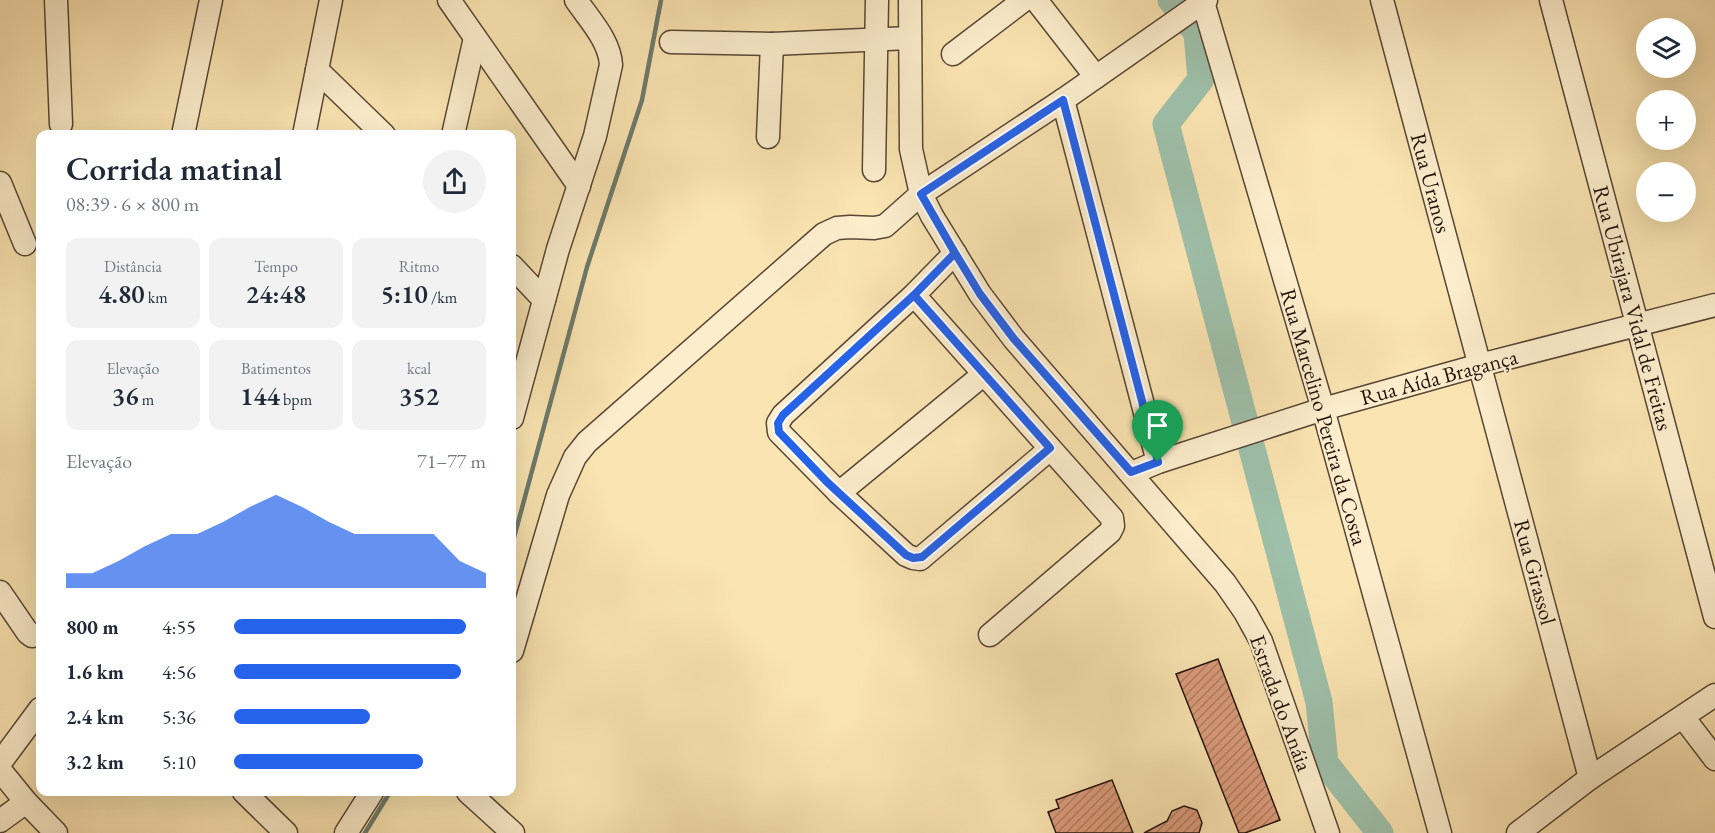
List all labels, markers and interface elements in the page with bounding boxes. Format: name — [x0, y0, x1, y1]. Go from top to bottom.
map controls — [1636, 18, 1696, 222]
button: layers — [1636, 18, 1696, 78]
button: + — [1636, 90, 1696, 150]
street label: Rua Uranos — [1404, 130, 1458, 236]
text: Corrida matinal — [66, 147, 282, 190]
button: share — [423, 150, 486, 213]
button: − — [1636, 162, 1696, 222]
street label: Rua Ubirajara Vidal de Freitas — [1586, 182, 1680, 434]
text: 08:39 · 6 × 800 m — [66, 191, 199, 217]
text: Distância — [104, 256, 162, 277]
text: Tempo — [254, 256, 298, 277]
text: Ritmo — [399, 256, 439, 277]
text: 4.80 — [98, 277, 145, 311]
text: 24:48 — [246, 277, 306, 311]
text: 5:10 — [381, 277, 428, 311]
street label: Rua Marcelino Pereira da Costa — [1273, 285, 1375, 549]
text: km — [145, 287, 168, 308]
text: /km — [428, 287, 457, 308]
street label: Rua Aída Bragança — [1357, 342, 1521, 412]
text: Elevação — [107, 358, 159, 379]
text: Batimentos — [241, 358, 311, 379]
text: kcal — [407, 358, 431, 379]
text: 36 — [112, 379, 139, 413]
text: 144 — [240, 379, 280, 413]
text: 352 — [399, 379, 439, 413]
text: m — [139, 389, 154, 410]
text: bpm — [280, 389, 312, 410]
pin — [1132, 400, 1183, 462]
icon: arrive — [1141, 409, 1174, 442]
text: Elevação — [66, 448, 132, 474]
text: 71–77 m — [417, 448, 486, 474]
street label: Rua Girassol — [1507, 516, 1563, 628]
text: 800 m — [66, 614, 119, 640]
text: 4:55 — [162, 614, 196, 640]
street label: Estrada do Anáia — [1243, 631, 1319, 775]
text: 1.6 km — [66, 659, 124, 685]
text: 4:56 — [162, 659, 196, 685]
text: 2.4 km — [66, 704, 124, 730]
text: 5:36 — [162, 704, 196, 730]
text: 3.2 km — [66, 749, 124, 775]
text: 5:10 — [162, 749, 196, 775]

